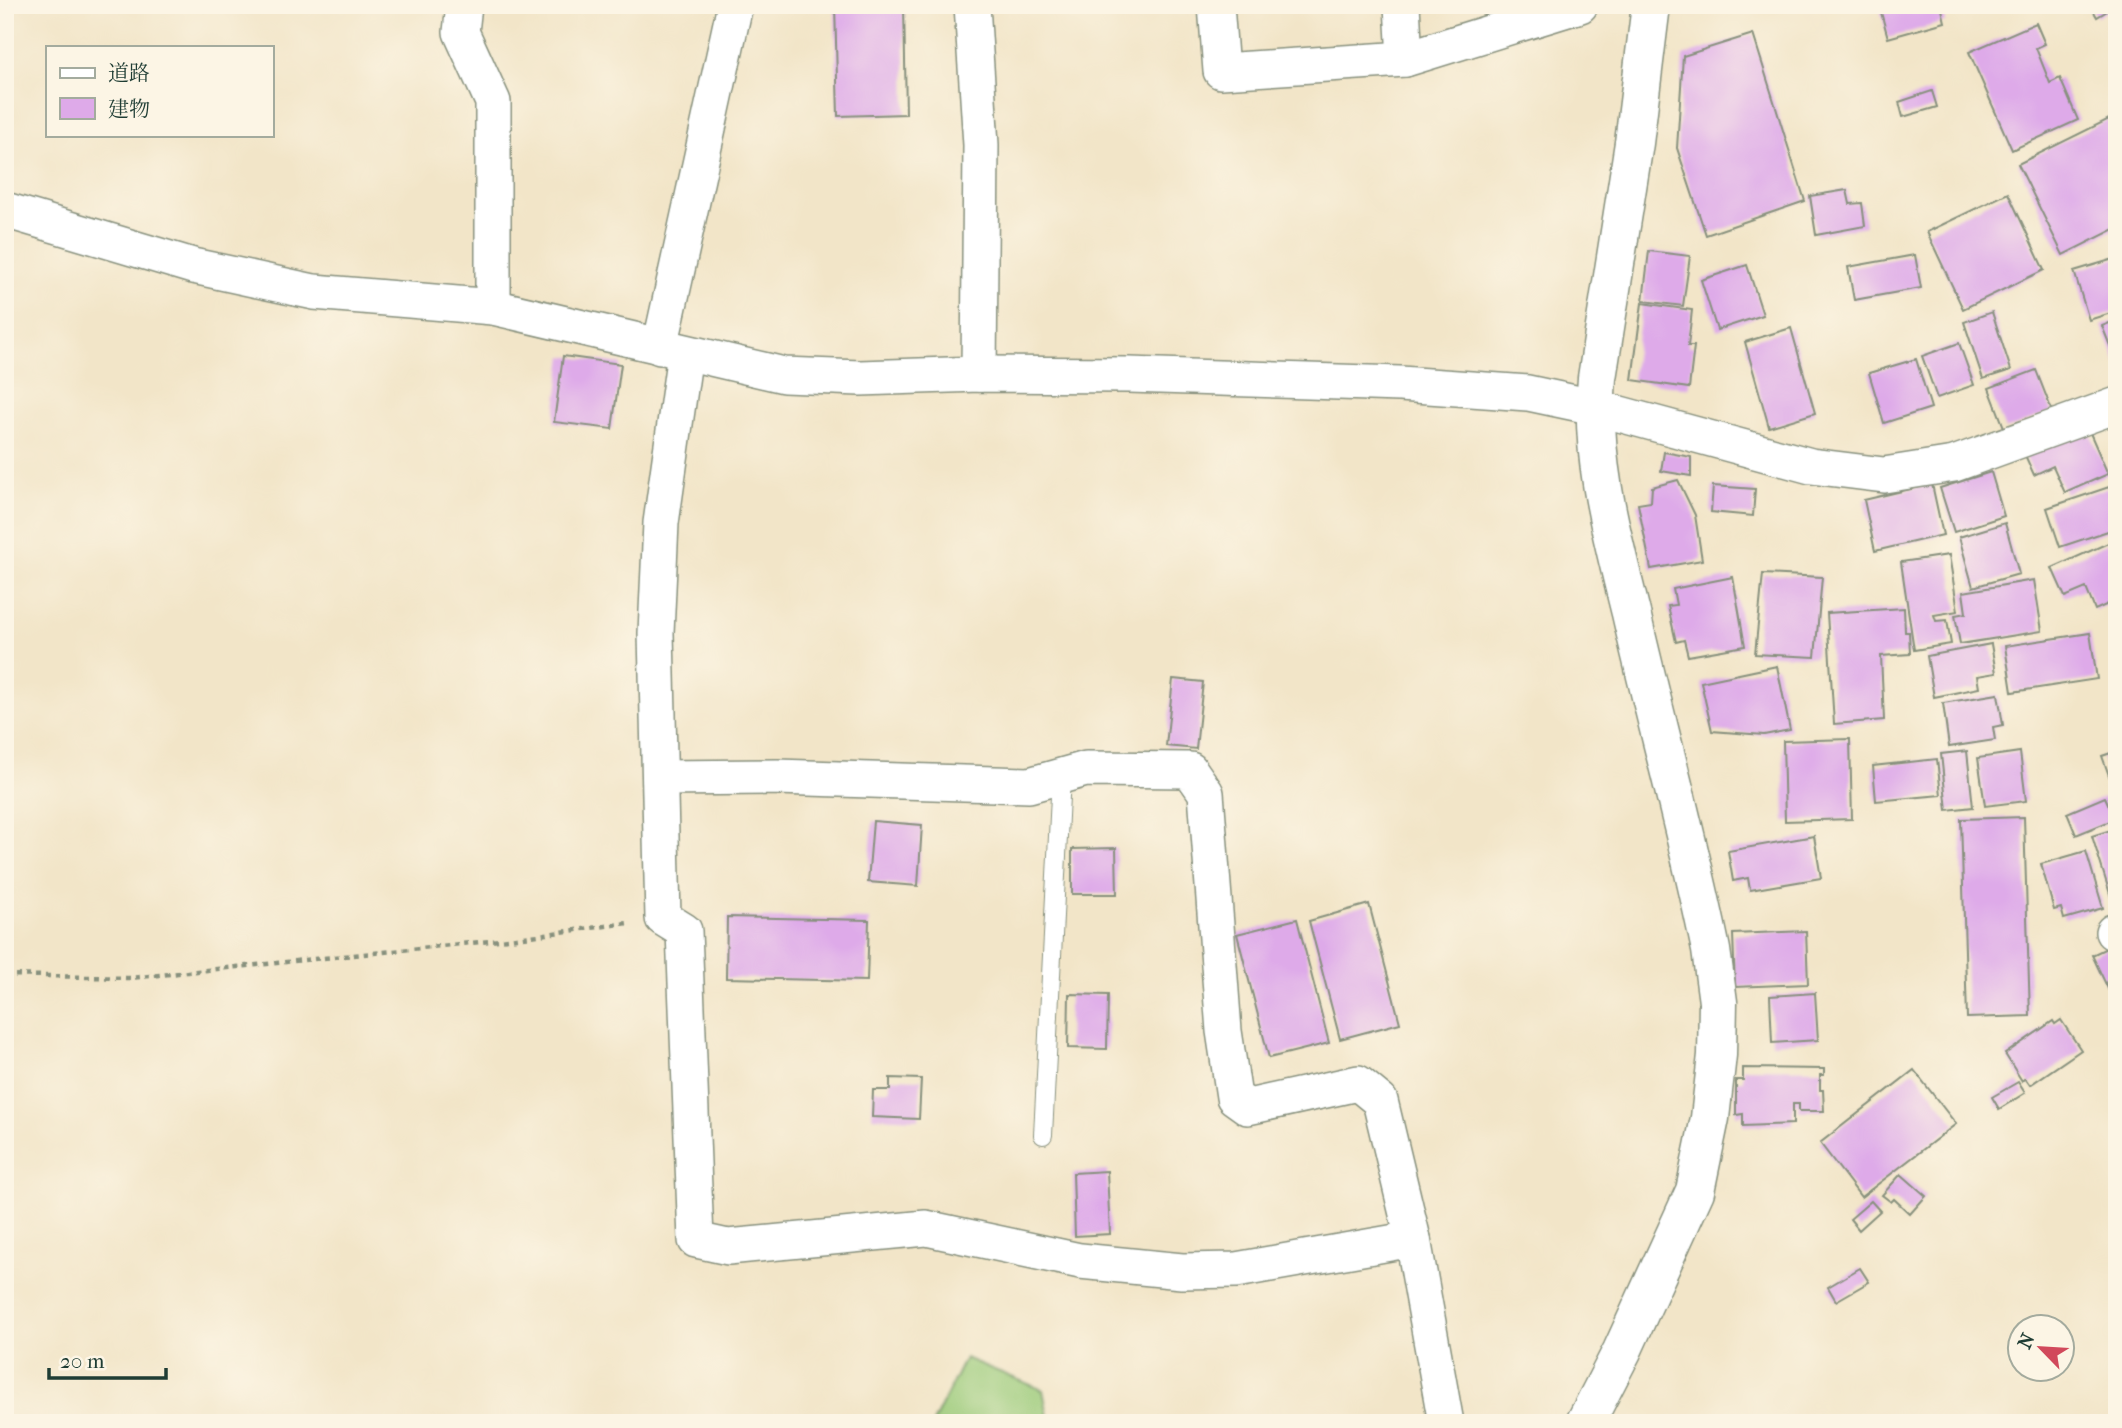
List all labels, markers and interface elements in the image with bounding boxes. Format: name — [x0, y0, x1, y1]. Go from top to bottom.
legend — [46, 46, 273, 136]
text: 道路 — [108, 61, 150, 85]
text: 建物 — [108, 97, 150, 121]
north arrow — [2007, 1312, 2076, 1382]
text: N — [2013, 1330, 2040, 1352]
scale bar — [49, 1337, 166, 1381]
text: 20 m — [60, 1349, 105, 1373]

